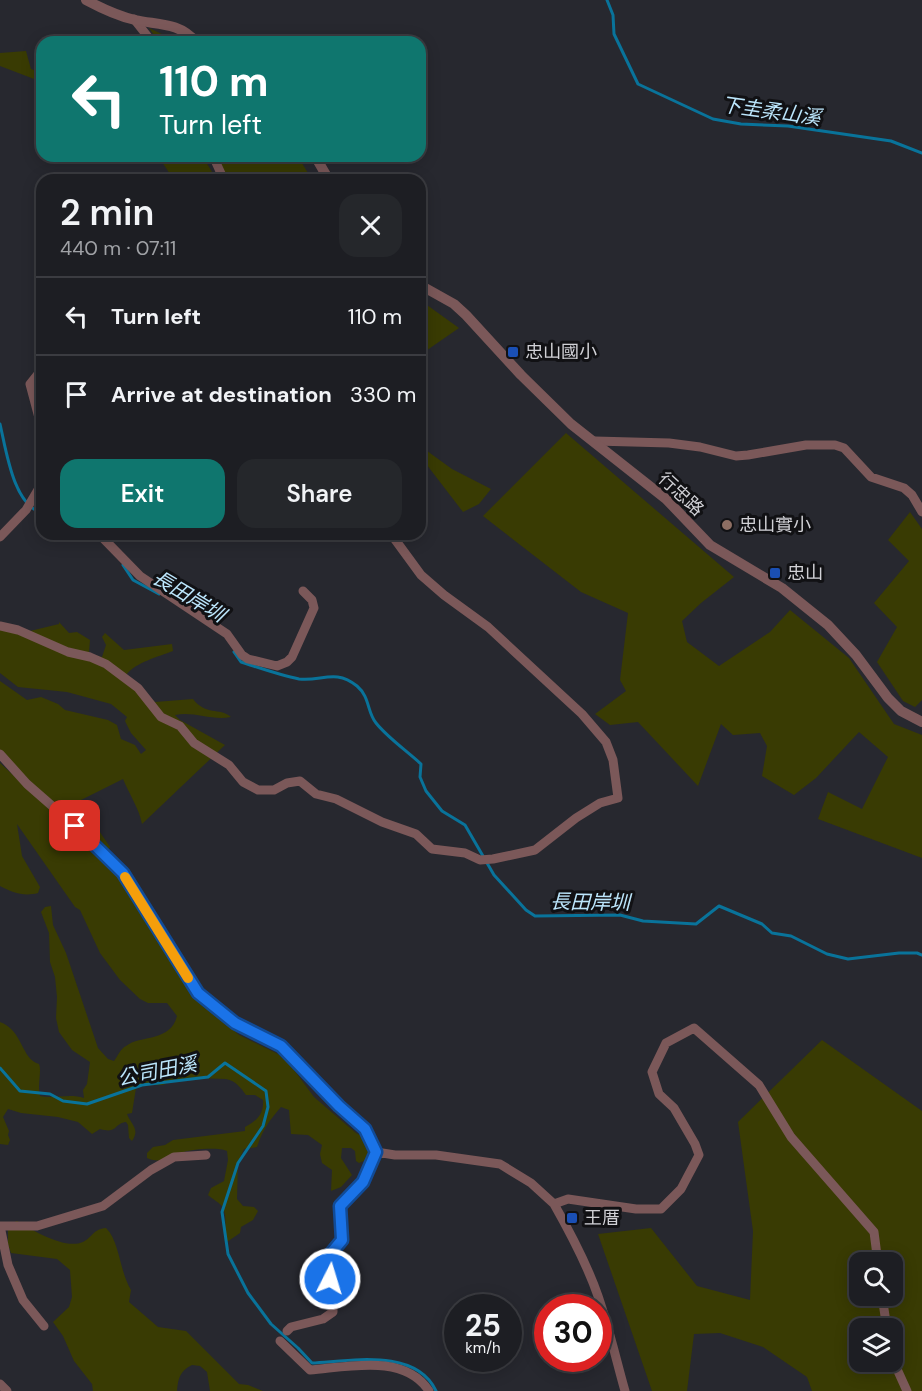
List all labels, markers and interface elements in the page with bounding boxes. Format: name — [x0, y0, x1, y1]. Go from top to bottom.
text: 110 m — [159, 54, 269, 109]
icon: left — [60, 60, 138, 138]
water label: 下圭柔山溪 — [720, 91, 825, 131]
text: Turn left — [159, 107, 262, 142]
text: 2 min — [60, 189, 154, 236]
button: close — [339, 194, 402, 257]
text: 440 m · 07:11 — [60, 235, 176, 261]
icon: left — [60, 300, 93, 333]
text: Turn left — [111, 302, 201, 331]
text: 110 m — [348, 302, 402, 331]
place label: 忠山國小 — [525, 340, 597, 364]
marker: 忠山國小 — [506, 345, 520, 359]
icon: arrive — [60, 378, 93, 411]
text: Arrive at destination — [111, 380, 332, 409]
text: 330 m — [350, 380, 416, 409]
button: Exit — [60, 459, 225, 528]
button: Share — [237, 459, 402, 528]
street label: 行忠路 — [653, 467, 709, 521]
place label: 忠山實小 — [739, 513, 811, 537]
marker: 忠山實小 — [720, 518, 734, 532]
place label: 忠山 — [787, 561, 823, 585]
water label: 長田岸圳 — [148, 564, 233, 629]
marker: 忠山 — [768, 566, 782, 580]
pin — [49, 800, 100, 851]
icon: arrive — [58, 809, 91, 842]
water label: 長田岸圳 — [550, 888, 633, 916]
water label: 公司田溪 — [115, 1050, 202, 1091]
place label: 王厝 — [584, 1206, 620, 1230]
marker: 王厝 — [565, 1211, 579, 1225]
position arrow — [298, 1247, 362, 1311]
map controls — [849, 1252, 903, 1372]
button: search — [849, 1252, 903, 1306]
speed limit sign: 30 — [534, 1294, 612, 1372]
text: 25 — [465, 1306, 501, 1345]
button: layers — [849, 1318, 903, 1372]
text: km/h — [465, 1338, 501, 1358]

